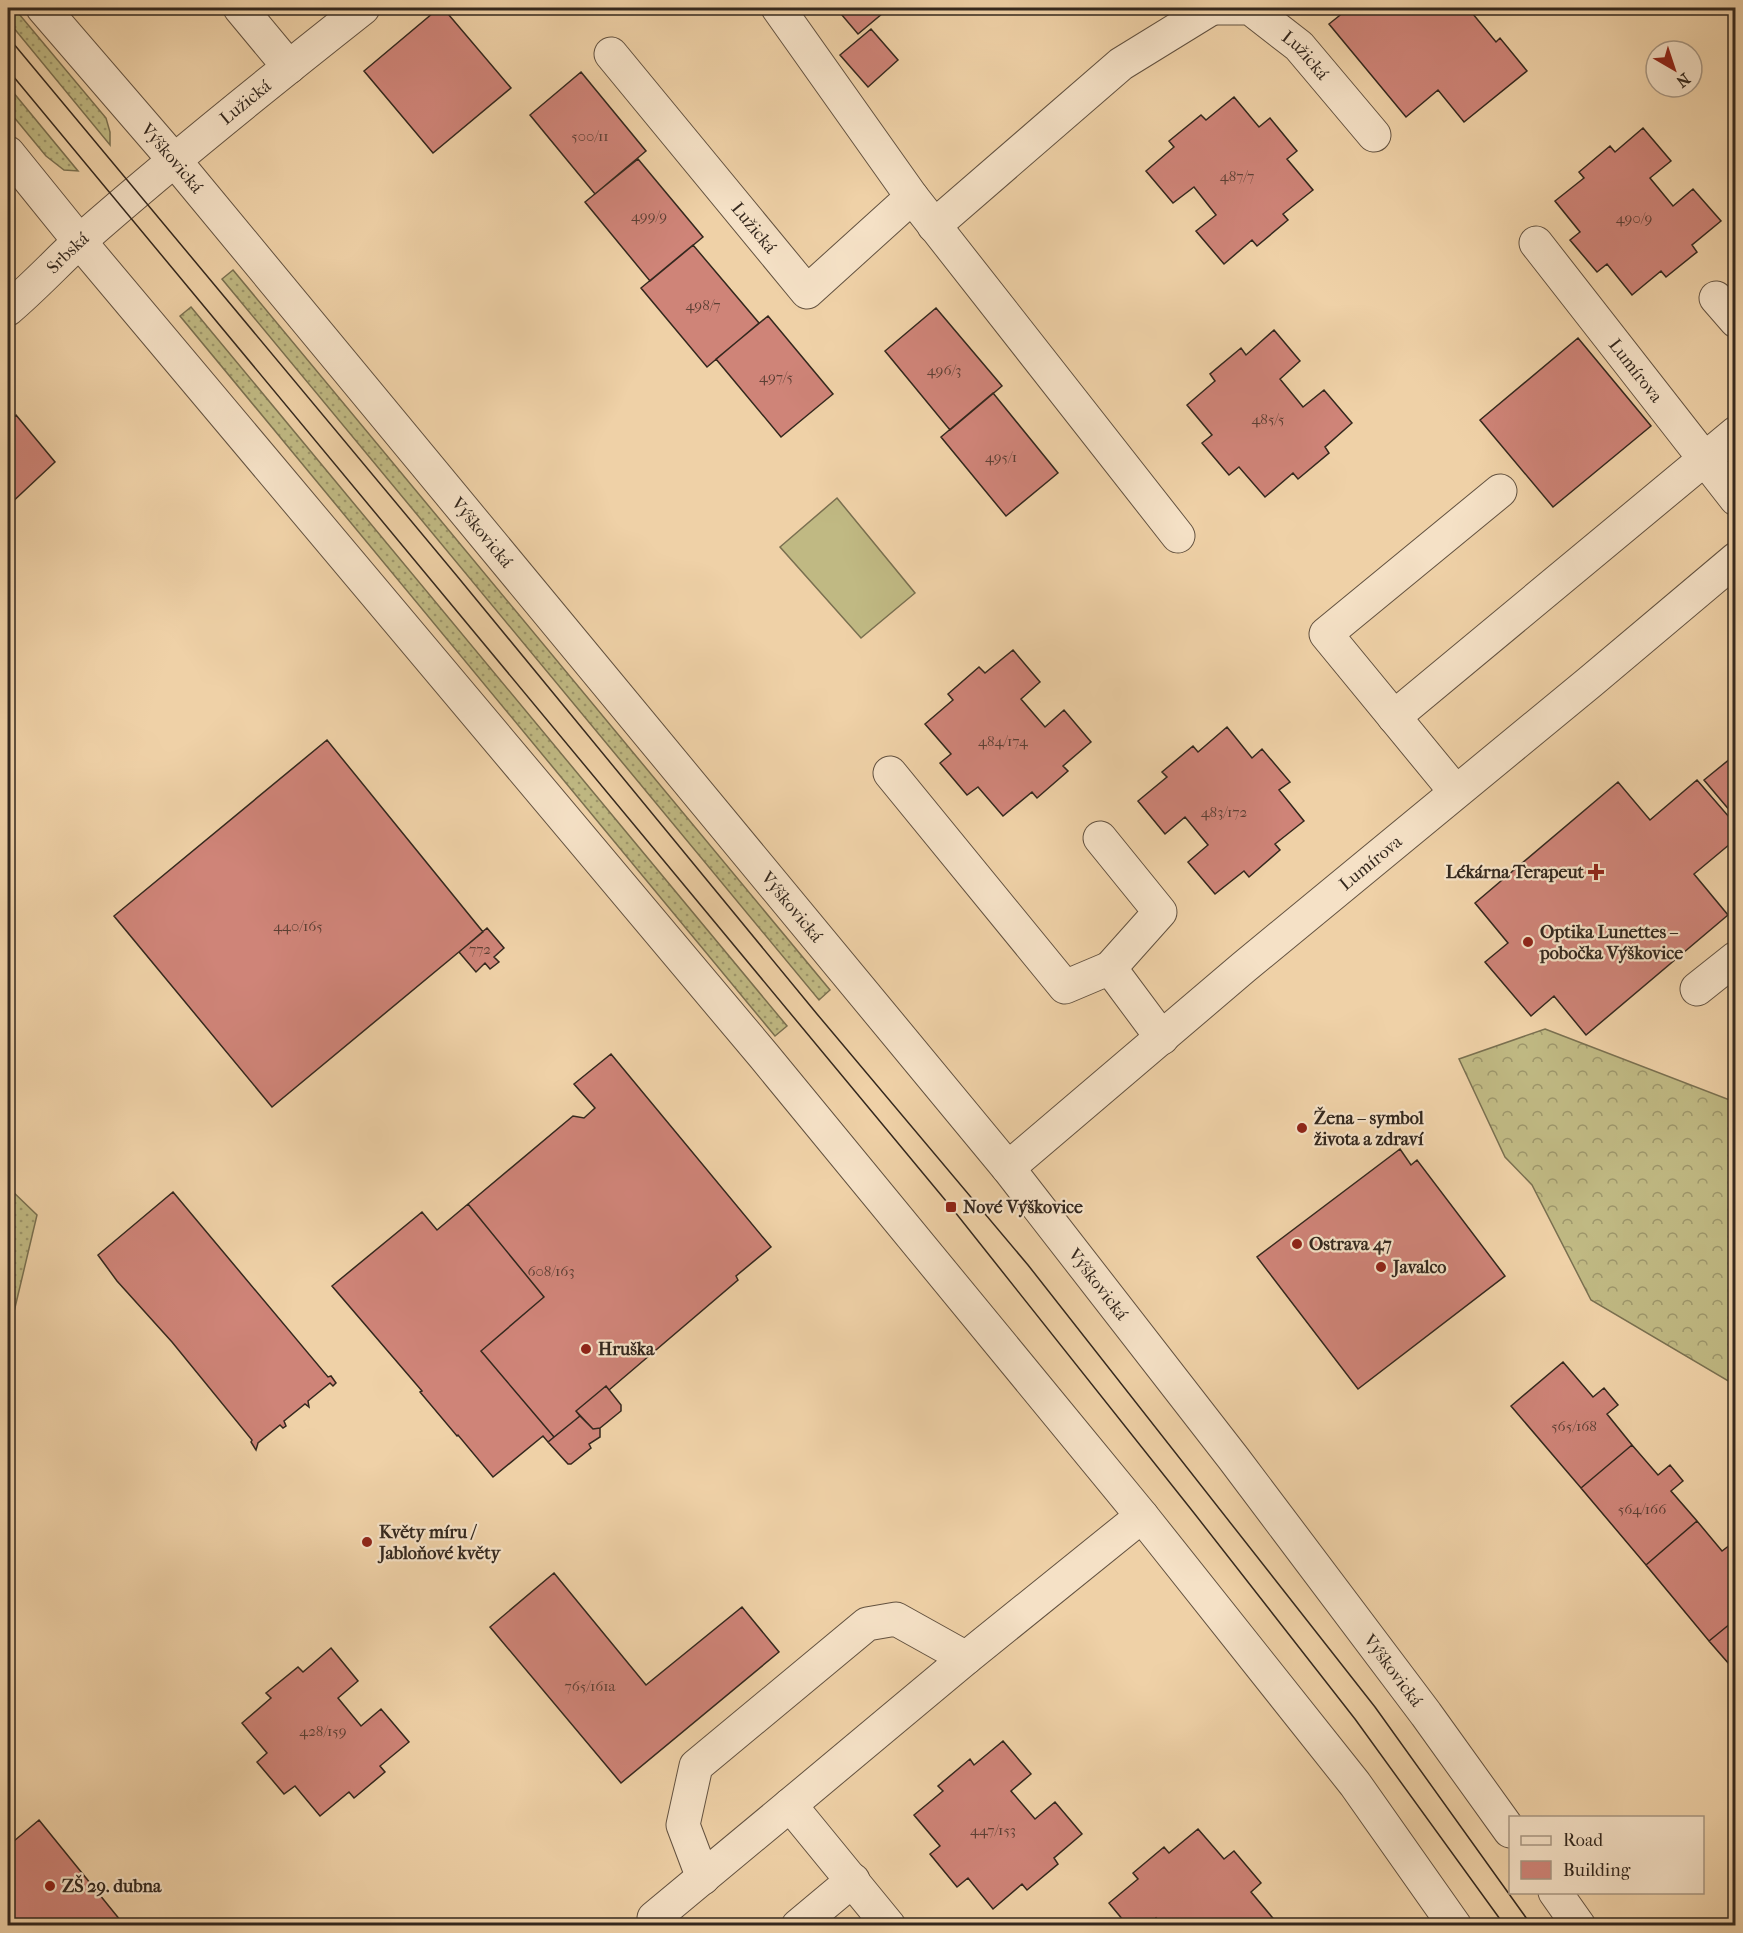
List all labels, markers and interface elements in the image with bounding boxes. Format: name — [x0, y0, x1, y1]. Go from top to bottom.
street label: Lužická — [1278, 26, 1334, 84]
north arrow — [1644, 39, 1704, 99]
text: N — [1672, 69, 1694, 92]
street label: Lužická — [215, 75, 276, 129]
street label: Výškovická — [136, 118, 208, 198]
house number: 500/11 — [571, 127, 609, 145]
house number: 487/7 — [1220, 167, 1254, 185]
street label: Lužická — [727, 198, 782, 258]
house number: 499/9 — [631, 207, 667, 225]
house number: 490/9 — [1616, 209, 1652, 227]
street label: Srbská — [42, 227, 94, 278]
house number: 498/7 — [685, 296, 721, 314]
street label: Lumírova — [1604, 335, 1667, 407]
house number: 496/3 — [927, 361, 961, 379]
house number: 497/5 — [759, 368, 793, 386]
house number: 485/5 — [1251, 410, 1285, 428]
house number: 495/1 — [985, 448, 1017, 466]
street label: Výškovická — [446, 492, 518, 572]
house number: 484/174 — [978, 732, 1029, 750]
house number: 483/172 — [1201, 803, 1248, 821]
street label: Lumírova — [1335, 830, 1407, 895]
place label: Lékárna Terapeut — [1446, 862, 1585, 883]
marker: Lékárna Terapeut — [1589, 865, 1603, 879]
street label: Výškovická — [756, 867, 828, 947]
house number: 440/165 — [273, 917, 323, 935]
place label: Optika Lunettes – pobočka Výškovice — [1539, 922, 1683, 964]
marker: Optika Lunettes – pobočka Výškovice — [1521, 935, 1535, 949]
house number: 772 — [469, 940, 491, 958]
place label: Žena – symbol života a zdraví — [1313, 1106, 1425, 1150]
marker: Žena – symbol života a zdraví — [1295, 1121, 1309, 1135]
place label: Nové Výškovice — [963, 1197, 1083, 1218]
marker: Nové Výškovice — [944, 1200, 958, 1214]
place label: Ostrava 47 — [1309, 1234, 1392, 1255]
marker: Ostrava 47 — [1290, 1237, 1304, 1251]
street label: Výškovická — [1063, 1243, 1133, 1325]
place label: Javalco — [1391, 1257, 1446, 1278]
marker: Javalco — [1374, 1260, 1388, 1274]
house number: 608/163 — [527, 1262, 575, 1280]
place label: Hruška — [598, 1339, 655, 1360]
marker: Hruška — [579, 1342, 593, 1356]
house number: 565/168 — [1551, 1417, 1597, 1435]
house number: 564/166 — [1618, 1500, 1667, 1518]
place label: Květy míru / Jabloňové květy — [377, 1522, 502, 1564]
marker: Květy míru / Jabloňové květy — [360, 1535, 374, 1549]
street label: Výškovická — [1359, 1629, 1428, 1711]
house number: 765/161a — [564, 1677, 617, 1695]
house number: 428/159 — [299, 1722, 347, 1740]
legend — [1509, 1816, 1704, 1894]
house number: 447/153 — [970, 1821, 1016, 1839]
text: Road — [1563, 1830, 1603, 1851]
text: Building — [1563, 1860, 1631, 1881]
place label: ZŠ 29. dubna — [62, 1874, 162, 1897]
marker: ZŠ 29. dubna — [43, 1879, 57, 1893]

